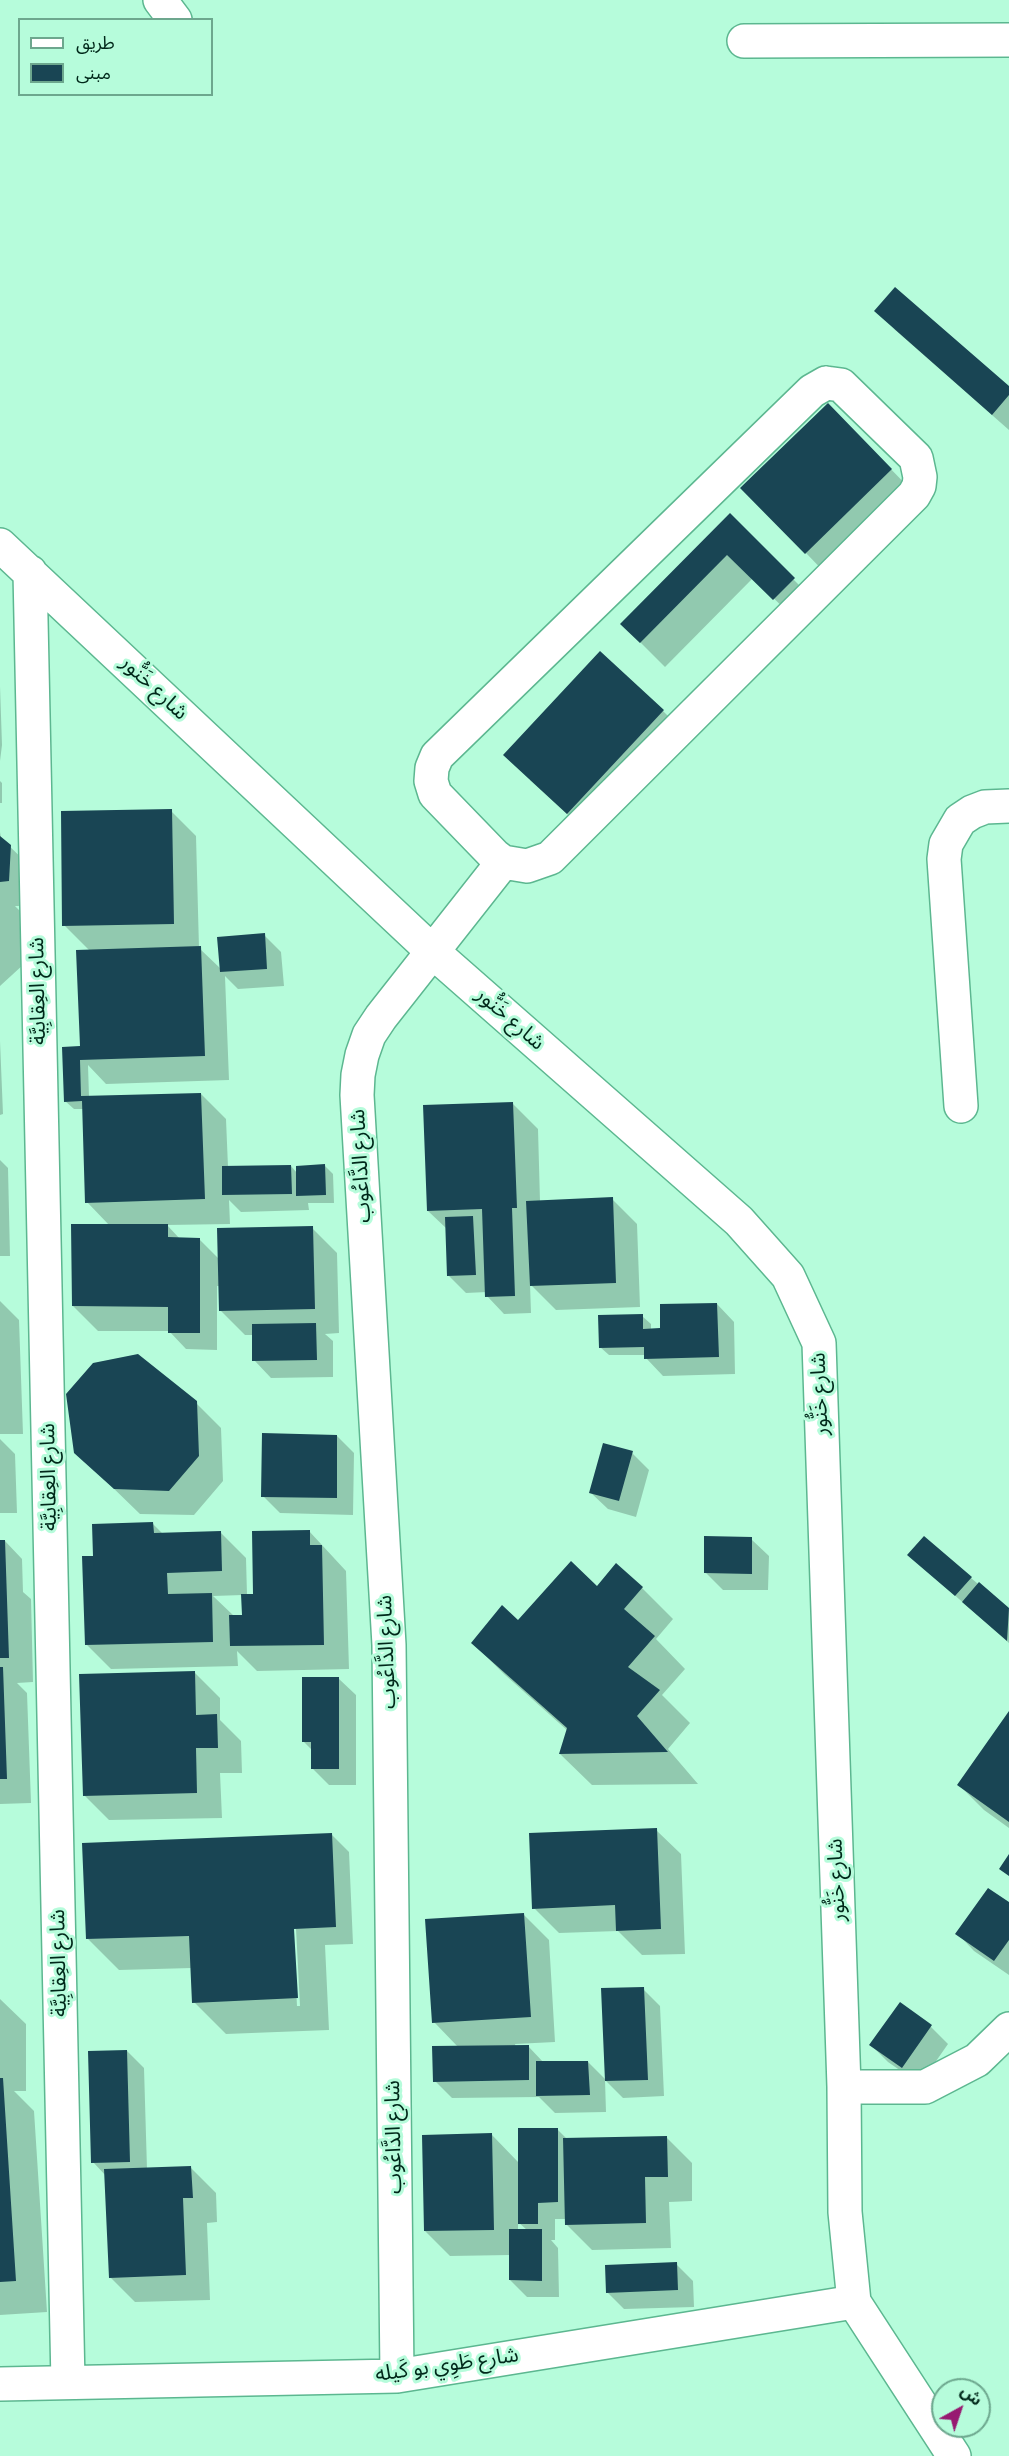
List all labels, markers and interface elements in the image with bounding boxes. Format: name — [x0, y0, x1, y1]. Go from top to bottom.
legend — [18, 18, 213, 96]
text: طريق — [76, 32, 115, 54]
text: مبنى — [76, 62, 111, 84]
street label: شارع خَنُّور — [115, 650, 193, 726]
street label: شارع العِقابِيَّة — [24, 937, 52, 1045]
street label: شارع خَنُّور — [470, 982, 550, 1056]
street label: شارع الدَّاعُوب — [345, 1108, 377, 1224]
street label: شارع خَنُّور — [806, 1352, 834, 1436]
street label: شارع العِقابِيَّة — [35, 1423, 63, 1531]
street label: شارع الدَّاعُوب — [372, 1595, 402, 1709]
street label: شارع خَنُّور — [823, 1838, 851, 1922]
street label: شارع العِقابِيَّة — [45, 1909, 73, 2017]
street label: شارع الدَّاعُوب — [380, 2080, 408, 2194]
street label: شارع طَوِي بو كَيله — [374, 2342, 520, 2388]
north arrow — [931, 2378, 991, 2438]
text: ش — [957, 2381, 986, 2410]

